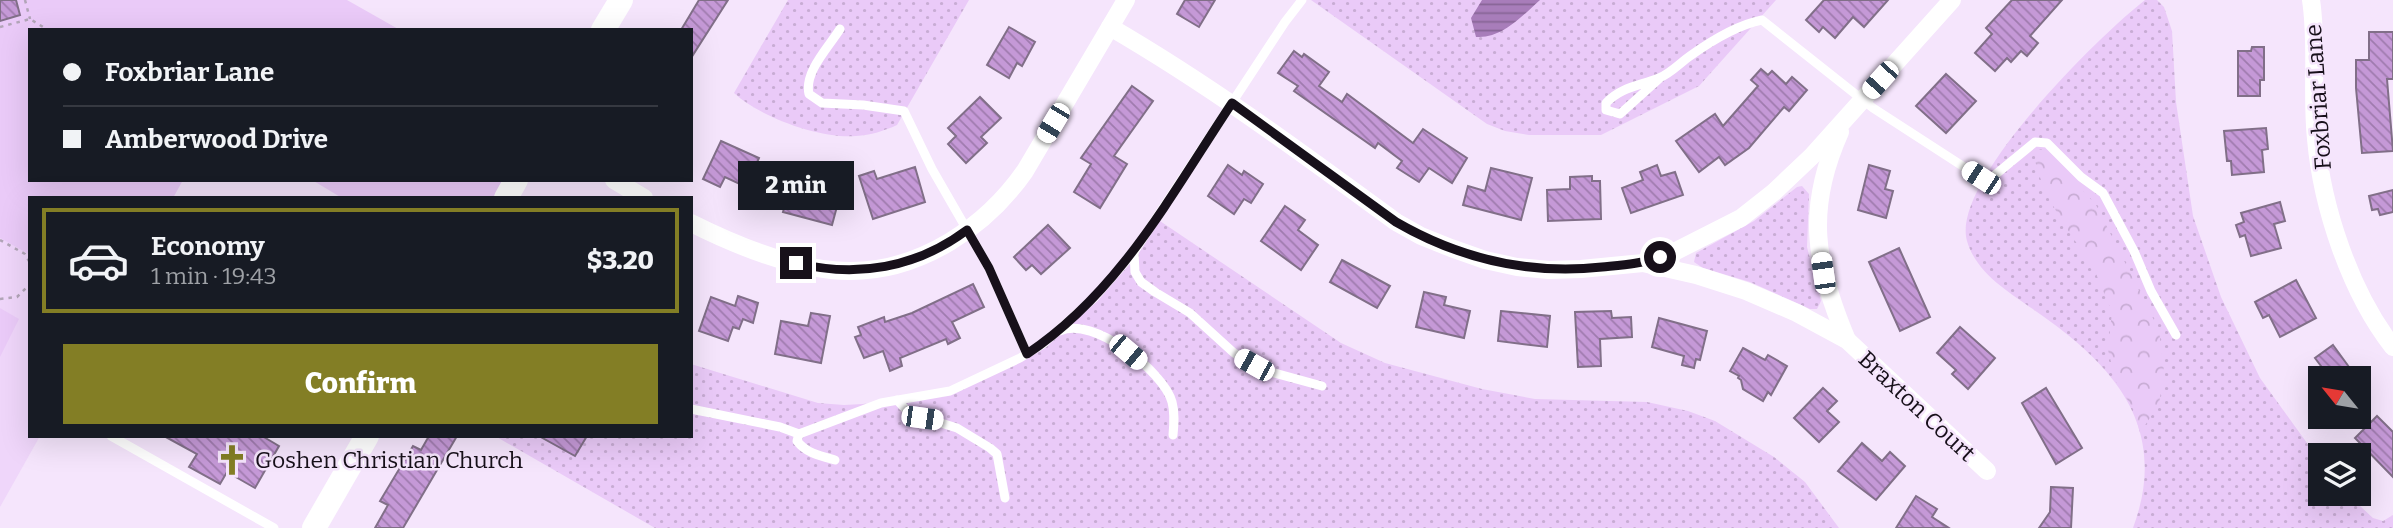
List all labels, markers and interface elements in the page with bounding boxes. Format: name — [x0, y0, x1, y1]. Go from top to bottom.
street label: Foxbriar Lane — [2299, 23, 2337, 171]
text: Foxbriar Lane — [105, 57, 274, 88]
car — [1859, 57, 1902, 103]
car — [1034, 100, 1073, 146]
text: Amberwood Drive — [105, 124, 328, 155]
car — [1958, 158, 2005, 198]
callout: 2 min — [738, 162, 854, 210]
text: 2 min — [765, 171, 827, 199]
icon: car — [67, 229, 130, 292]
text: Economy — [151, 231, 265, 262]
route start — [1644, 241, 1676, 273]
text: $3.20 — [587, 245, 654, 276]
route end — [780, 247, 812, 279]
car — [1810, 251, 1837, 295]
text: 1 min · 19:43 — [151, 262, 277, 290]
car — [1106, 330, 1151, 374]
button: Confirm — [63, 344, 658, 424]
street label: Braxton Court — [1853, 345, 1981, 467]
car — [1231, 346, 1278, 384]
north arrow — [2308, 366, 2371, 429]
map controls — [2308, 366, 2371, 506]
car — [900, 405, 945, 431]
church icon: Goshen Christian Church — [215, 443, 249, 477]
button: layers — [2308, 443, 2371, 506]
place label: Goshen Christian Church — [255, 446, 523, 474]

